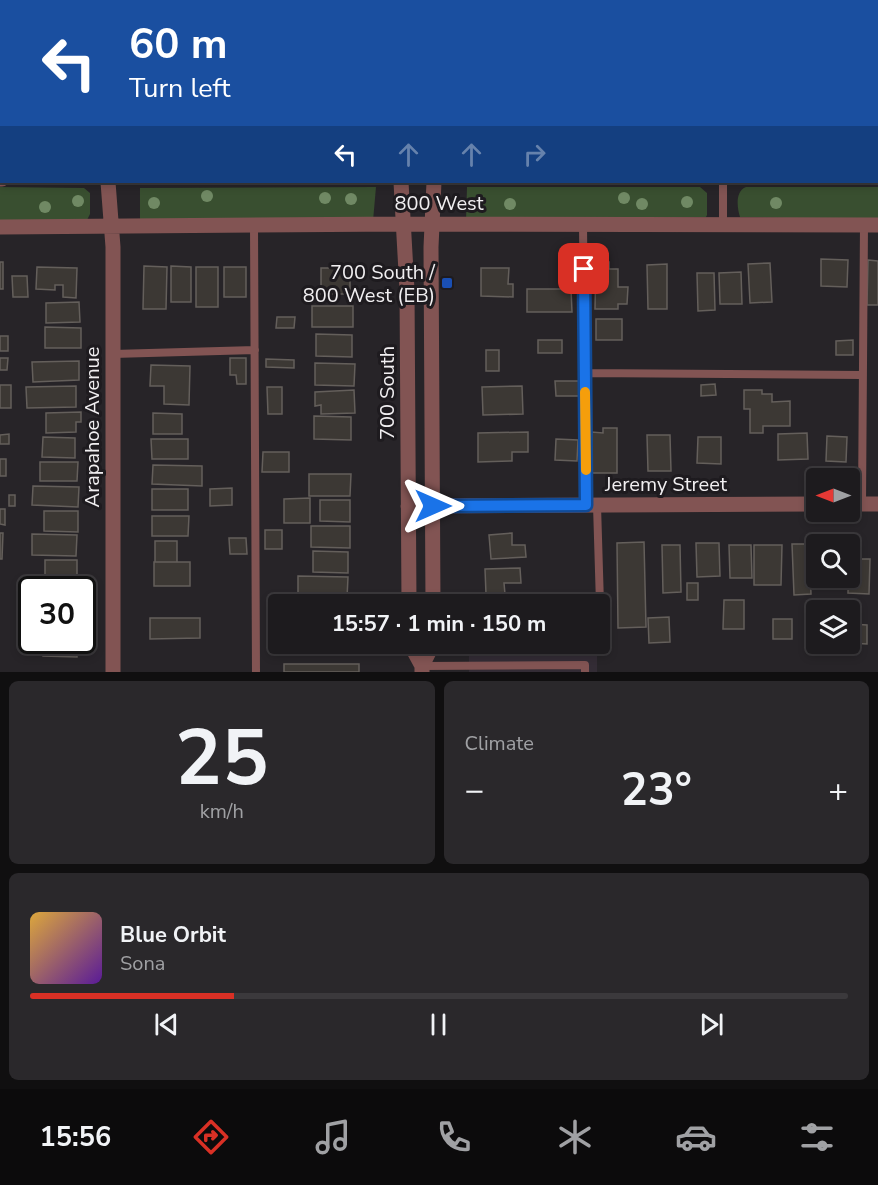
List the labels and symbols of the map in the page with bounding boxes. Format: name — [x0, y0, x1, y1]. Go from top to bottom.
street label: 800 West — [394, 190, 485, 217]
pin — [558, 243, 609, 294]
place label: 700 South / 800 West (EB) — [303, 259, 436, 309]
marker: 700 South / 800 West (EB) — [440, 276, 454, 290]
street label: 700 South — [374, 346, 401, 440]
street label: Arapahoe Avenue — [79, 347, 106, 507]
north arrow — [806, 468, 860, 522]
street label: Jeremy Street — [604, 471, 728, 498]
position arrow — [401, 474, 465, 538]
speed limit sign: 30 — [18, 576, 96, 654]

